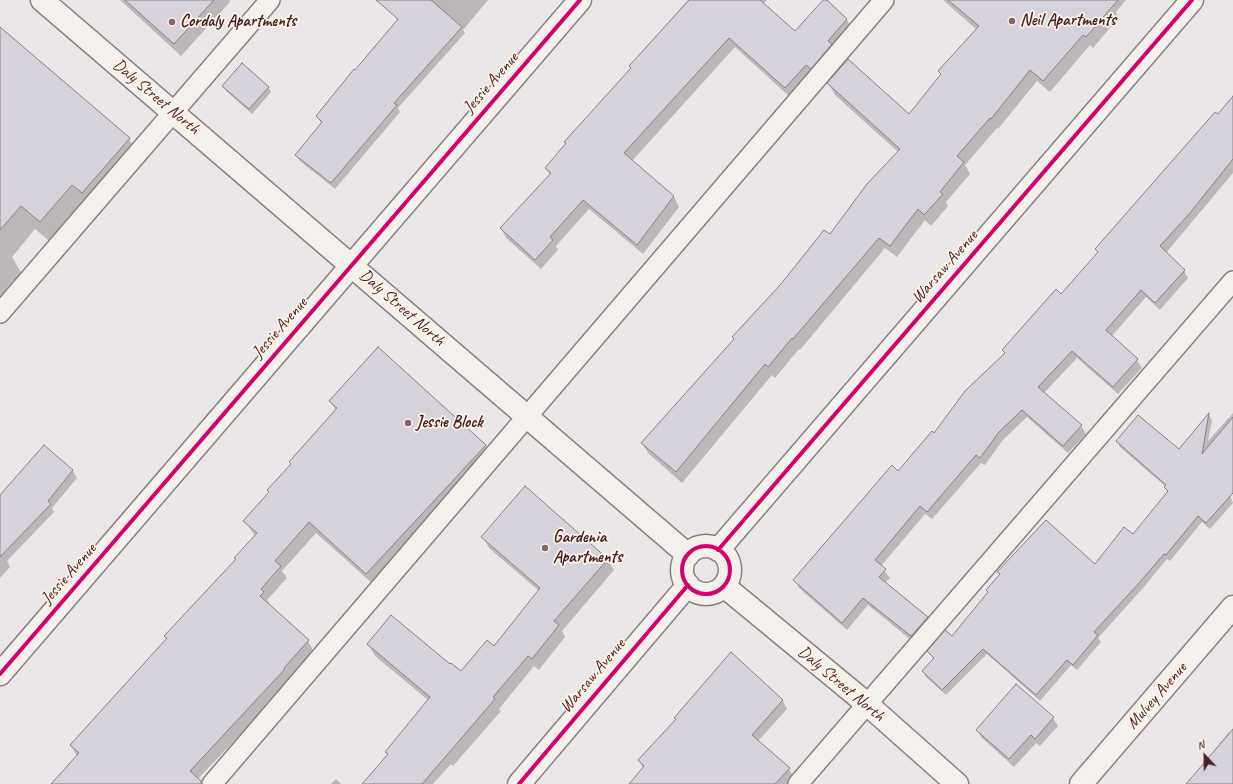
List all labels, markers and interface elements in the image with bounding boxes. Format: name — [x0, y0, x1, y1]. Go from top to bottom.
place label: Neil Apartments — [1020, 11, 1116, 31]
place label: Cordaly Apartments — [180, 12, 296, 32]
marker: Neil Apartments — [1007, 16, 1017, 26]
marker: Cordaly Apartments — [167, 17, 177, 27]
street label: Jessie Avenue — [459, 48, 523, 118]
street label: Daly Street North — [109, 55, 203, 139]
street label: Warsaw Avenue — [908, 226, 982, 308]
street label: Daly Street North — [355, 265, 449, 351]
street label: Jessie Avenue — [248, 293, 312, 363]
place label: Jessie Block — [416, 413, 483, 433]
marker: Jessie Block — [403, 418, 413, 428]
place label: Gardenia Apartments — [553, 528, 622, 568]
street label: Jessie Avenue — [37, 539, 101, 609]
marker: Gardenia Apartments — [540, 543, 550, 553]
street label: Warsaw Avenue — [556, 635, 630, 717]
street label: Daly Street North — [794, 642, 888, 726]
street label: Mulvey Avenue — [1123, 659, 1191, 733]
north arrow — [1185, 736, 1225, 776]
text: N — [1195, 737, 1206, 753]

